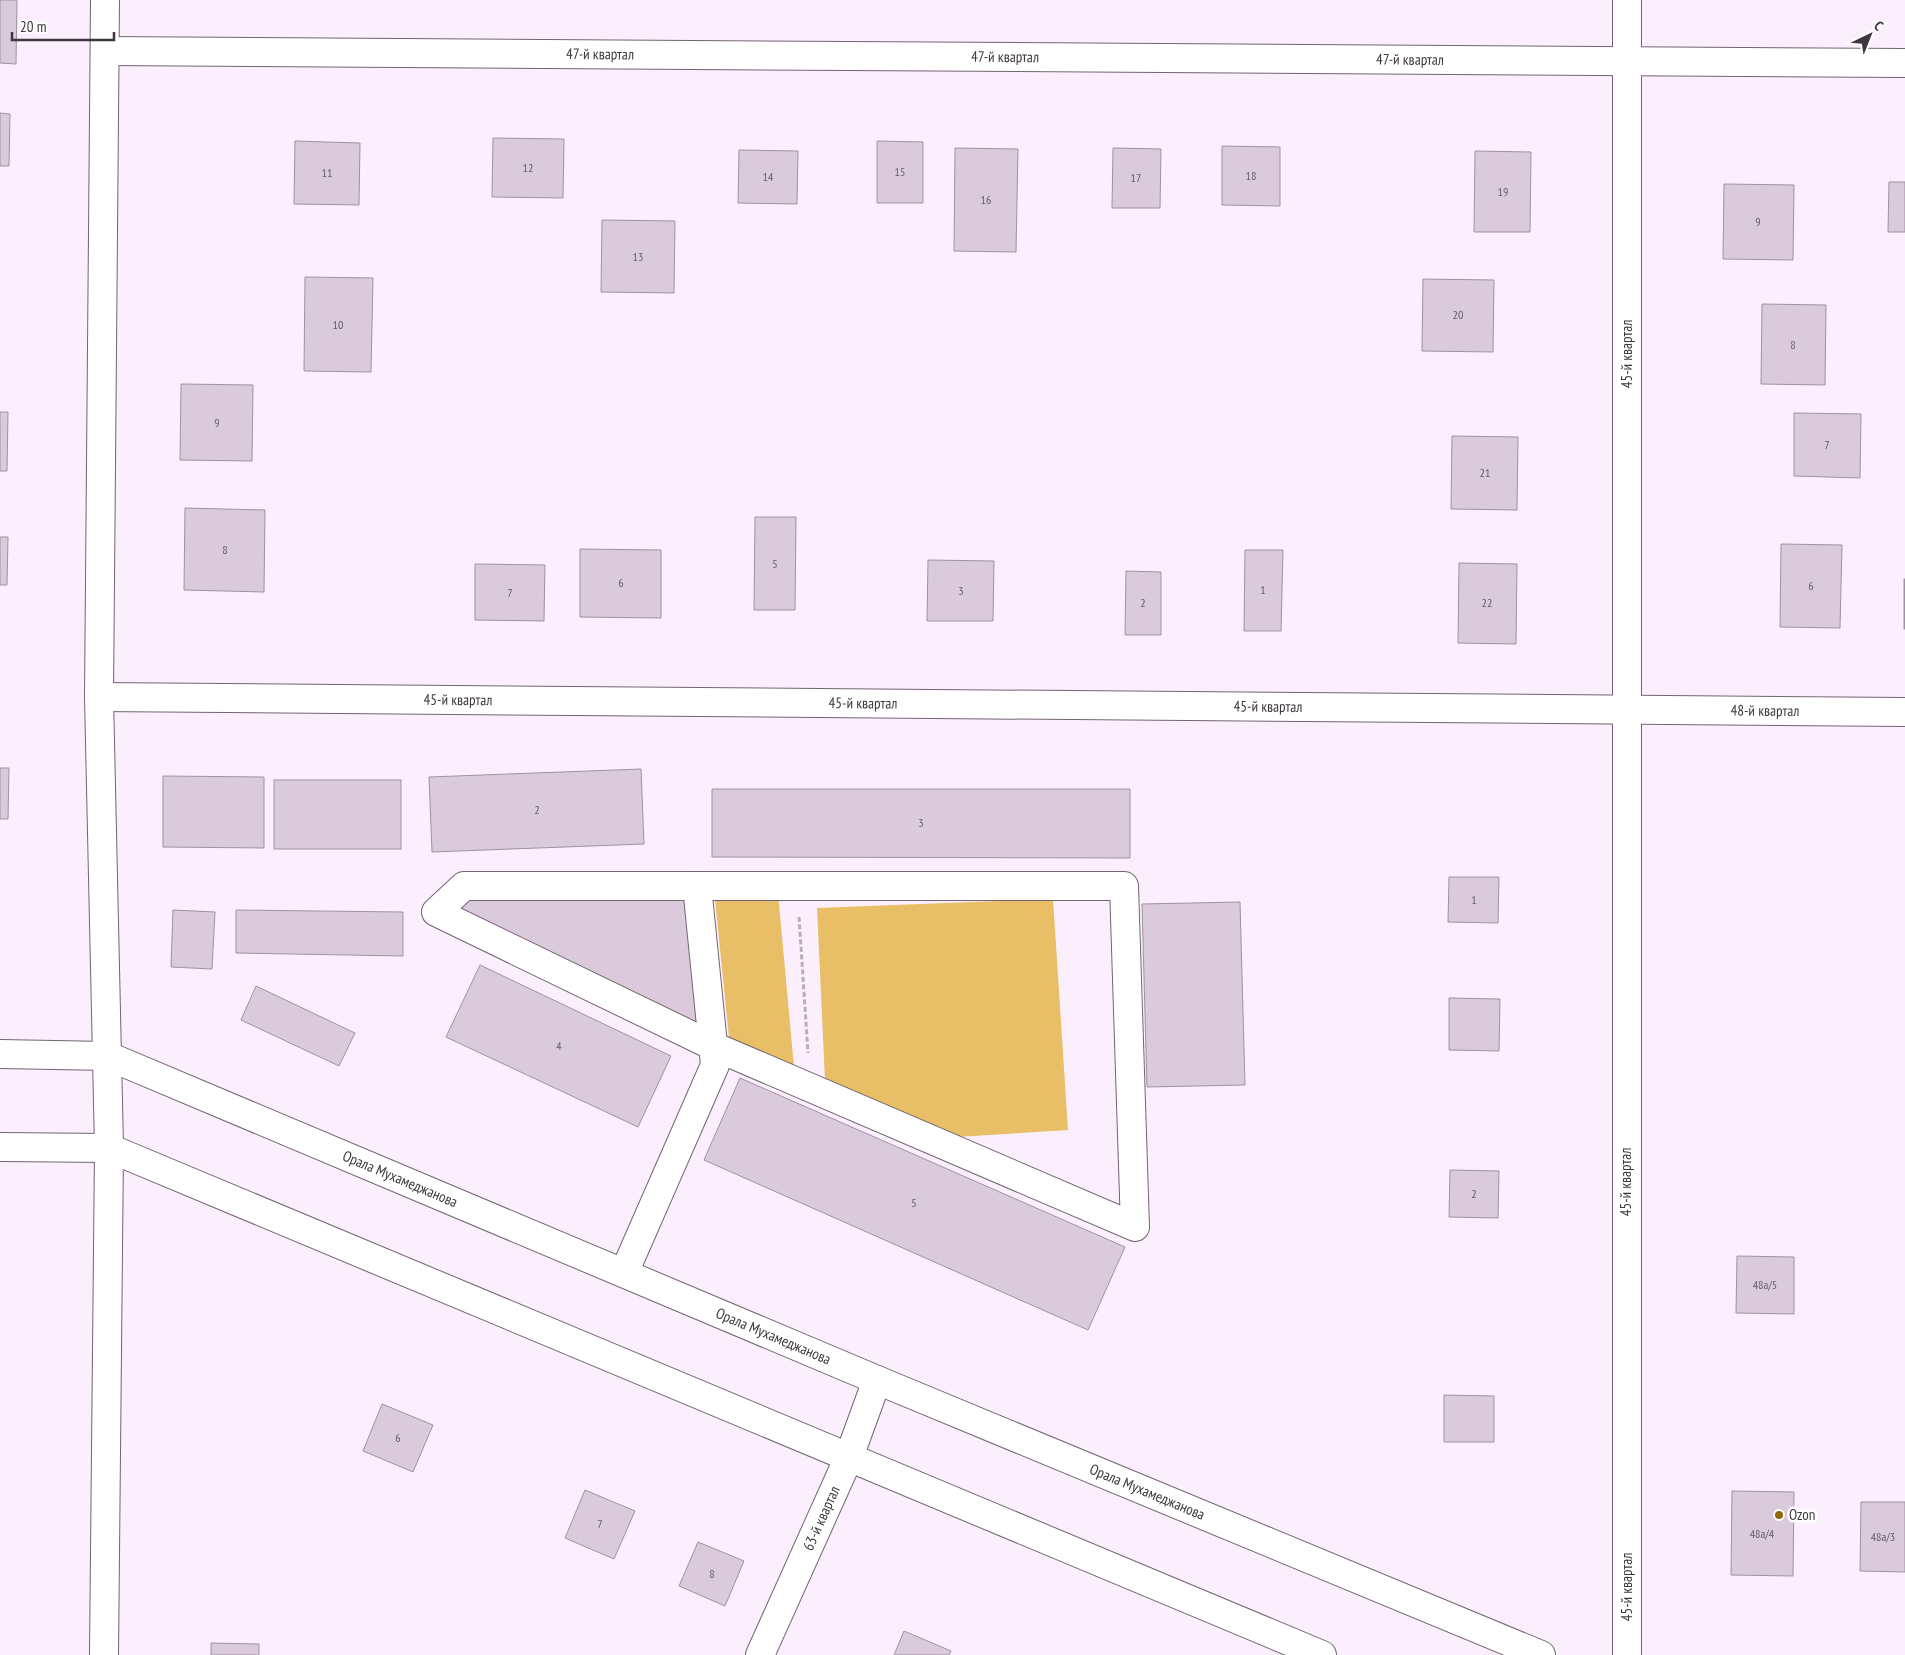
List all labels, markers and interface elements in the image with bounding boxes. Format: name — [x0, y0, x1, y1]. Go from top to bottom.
scale bar — [12, 10, 115, 42]
north arrow — [1845, 10, 1895, 60]
text: 20 m — [20, 17, 46, 36]
text: С — [1870, 17, 1888, 35]
street label: 47-й квартал — [566, 44, 634, 64]
street label: 47-й квартал — [971, 47, 1039, 66]
street label: 47-й квартал — [1376, 49, 1444, 69]
house number: 12 — [523, 160, 533, 175]
house number: 15 — [895, 164, 905, 179]
house number: 11 — [322, 165, 332, 180]
house number: 18 — [1246, 168, 1256, 183]
house number: 14 — [763, 169, 774, 184]
house number: 17 — [1131, 170, 1141, 185]
house number: 19 — [1498, 184, 1508, 199]
house number: 16 — [981, 192, 991, 207]
house number: 9 — [1755, 214, 1761, 229]
house number: 13 — [633, 249, 643, 264]
house number: 20 — [1453, 307, 1463, 322]
house number: 10 — [333, 317, 343, 332]
street label: 45-й квартал — [1617, 320, 1636, 388]
house number: 8 — [1790, 337, 1796, 352]
house number: 9 — [214, 415, 220, 430]
house number: 7 — [1824, 437, 1830, 452]
house number: 21 — [1480, 465, 1490, 480]
house number: 8 — [222, 542, 228, 557]
house number: 5 — [772, 556, 778, 571]
house number: 6 — [618, 575, 624, 590]
house number: 6 — [1808, 578, 1814, 593]
house number: 1 — [1260, 582, 1266, 597]
house number: 3 — [958, 583, 964, 598]
house number: 7 — [507, 585, 513, 600]
house number: 2 — [1140, 595, 1146, 610]
house number: 22 — [1482, 595, 1492, 610]
street label: 45-й квартал — [423, 690, 492, 709]
street label: 45-й квартал — [828, 693, 897, 713]
street label: 45-й квартал — [1233, 696, 1302, 716]
street label: 48-й квартал — [1730, 701, 1799, 720]
house number: 2 — [534, 802, 540, 817]
house number: 3 — [918, 815, 924, 830]
house number: 1 — [1471, 892, 1477, 907]
house number: 4 — [556, 1038, 562, 1053]
street label: Орала Мухамеджанова — [340, 1146, 461, 1211]
street label: 45-й квартал — [1616, 1148, 1635, 1216]
house number: 2 — [1471, 1186, 1477, 1201]
house number: 5 — [911, 1195, 917, 1210]
house number: 48а/5 — [1753, 1277, 1777, 1292]
street label: Орала Мухамеджанова — [713, 1303, 834, 1369]
house number: 6 — [395, 1430, 401, 1445]
street label: Орала Мухамеджанова — [1087, 1459, 1208, 1524]
street label: 63-й квартал — [798, 1483, 844, 1553]
place label: Ozon — [1789, 1505, 1815, 1524]
marker: Ozon — [1773, 1509, 1785, 1521]
house number: 7 — [597, 1516, 603, 1531]
house number: 48а/4 — [1750, 1526, 1775, 1541]
house number: 48а/3 — [1871, 1529, 1895, 1544]
street label: 45-й квартал — [1617, 1553, 1636, 1621]
house number: 8 — [709, 1566, 715, 1581]

